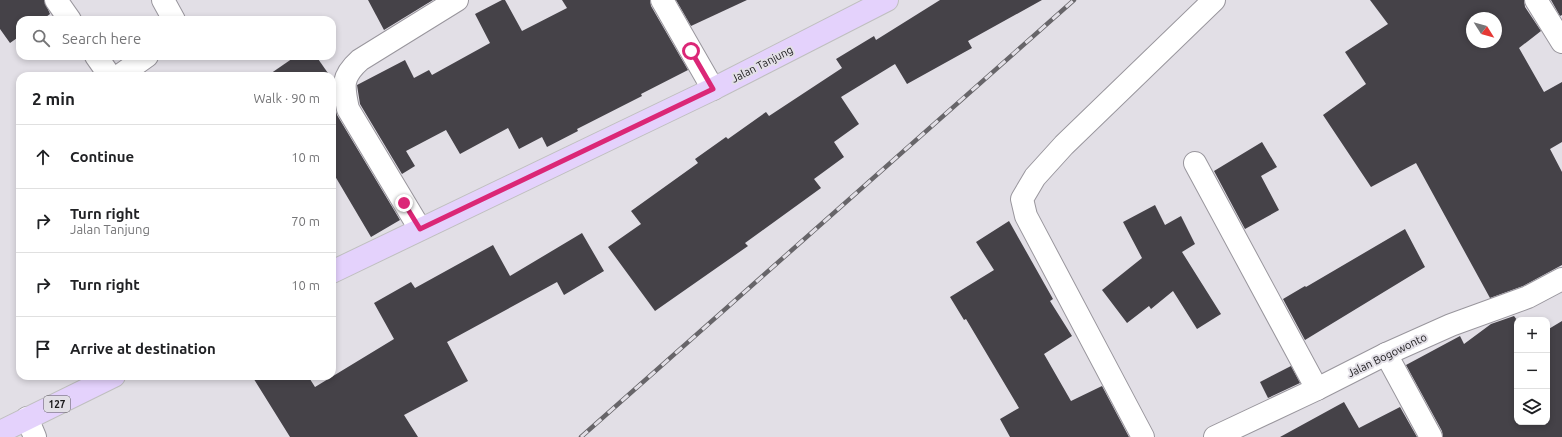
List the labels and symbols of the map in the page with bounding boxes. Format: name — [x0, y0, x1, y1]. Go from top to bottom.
north arrow — [1466, 12, 1502, 48]
route start — [682, 42, 700, 60]
street label: Jalan Tanjung — [729, 43, 795, 85]
route end — [395, 194, 413, 212]
street label: Jalan Bogowonto — [1345, 331, 1429, 379]
road number: 127 — [44, 396, 70, 412]

